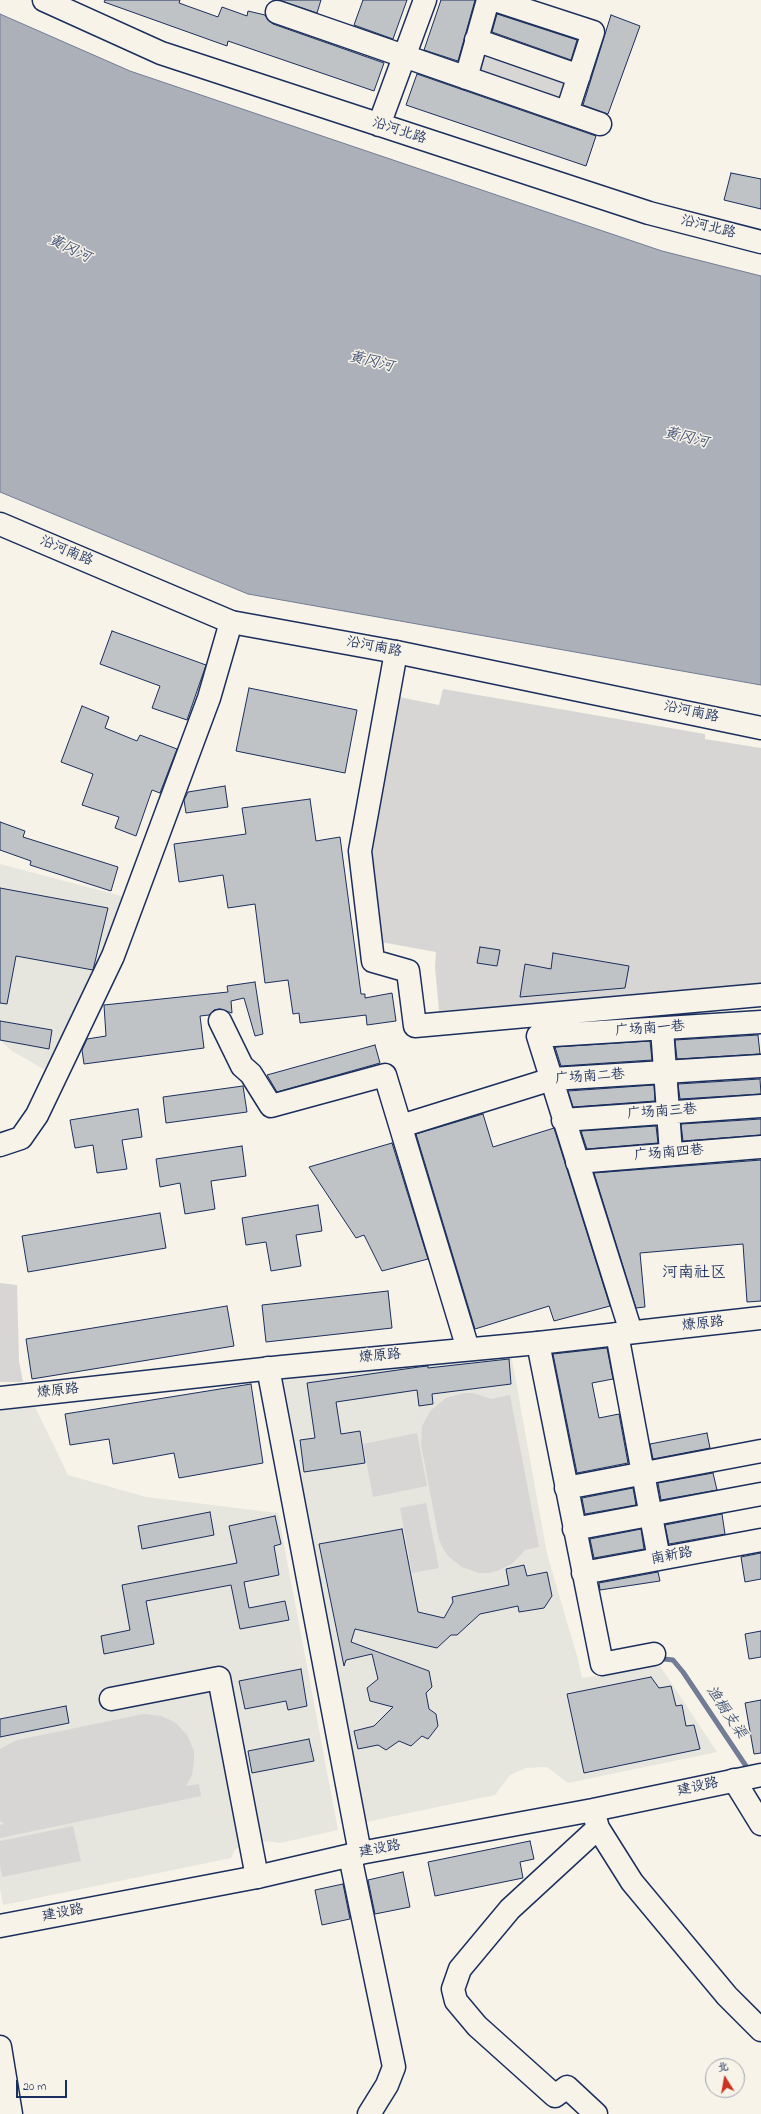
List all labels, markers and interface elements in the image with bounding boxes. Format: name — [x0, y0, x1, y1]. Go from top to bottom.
street label: 沿河北路 — [370, 115, 428, 149]
street label: 沿河北路 — [679, 213, 737, 243]
water label: 黄冈河 — [45, 232, 93, 268]
water label: 黄冈河 — [347, 349, 395, 377]
water label: 黄冈河 — [662, 425, 710, 453]
street label: 沿河南路 — [37, 533, 95, 571]
street label: 沿河南路 — [345, 634, 403, 662]
street label: 沿河南路 — [662, 699, 720, 727]
street label: 广场南一巷 — [614, 1019, 686, 1041]
street label: 广场南二巷 — [554, 1067, 626, 1089]
street label: 广场南三巷 — [626, 1102, 698, 1124]
street label: 广场南四巷 — [633, 1143, 705, 1165]
district label: 河南社区 — [662, 1264, 726, 1284]
street label: 燎原路 — [681, 1314, 725, 1336]
street label: 燎原路 — [358, 1347, 402, 1367]
street label: 燎原路 — [36, 1381, 80, 1403]
street label: 南新路 — [650, 1545, 694, 1569]
water label: 渔橱支渠 — [701, 1683, 749, 1743]
street label: 建设路 — [676, 1775, 720, 1801]
street label: 建设路 — [358, 1838, 402, 1862]
street label: 建设路 — [41, 1902, 85, 1926]
north arrow — [705, 2058, 745, 2098]
text: 北 — [716, 2058, 730, 2076]
scale bar — [18, 2072, 69, 2098]
text: 20 m — [23, 2078, 46, 2096]

